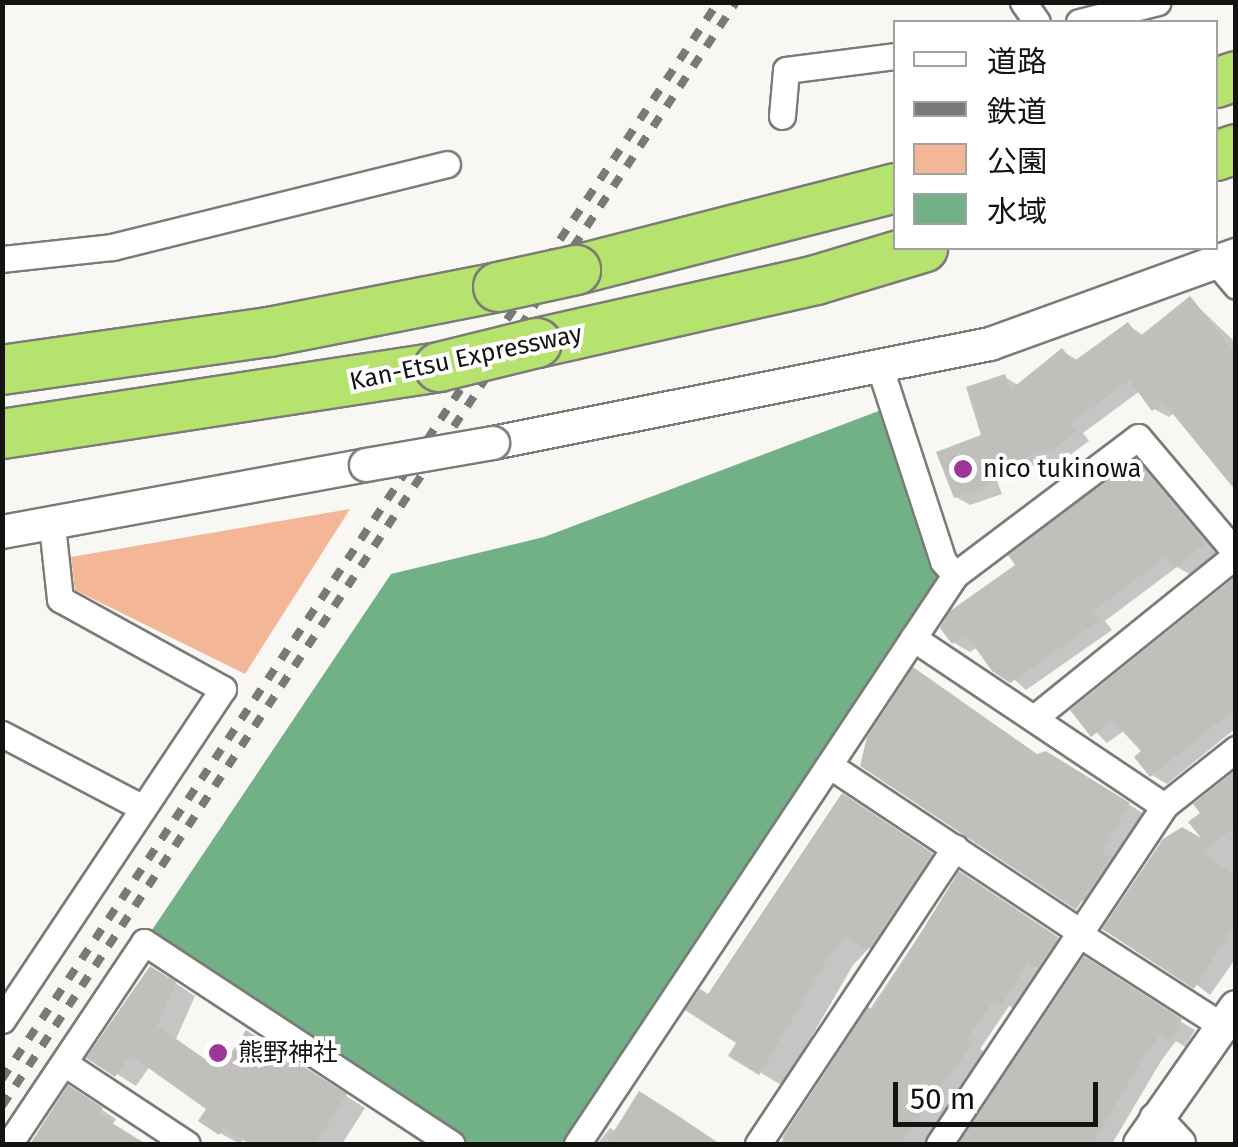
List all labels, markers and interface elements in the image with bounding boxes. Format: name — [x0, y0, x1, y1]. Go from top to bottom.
legend — [893, 20, 1218, 250]
text: 道路 — [987, 44, 1047, 80]
text: 鉄道 — [987, 94, 1047, 130]
text: 公園 — [987, 144, 1047, 180]
text: 水域 — [987, 194, 1047, 230]
street label: Kan-Etsu Expressway — [347, 319, 585, 397]
place label: nico tukinowa — [983, 454, 1141, 484]
marker: nico tukinowa — [952, 458, 974, 480]
place label: 熊野神社 — [238, 1038, 338, 1068]
marker: 熊野神社 — [207, 1042, 229, 1064]
scale bar — [898, 1062, 1103, 1124]
text: 50 m — [910, 1081, 975, 1117]

